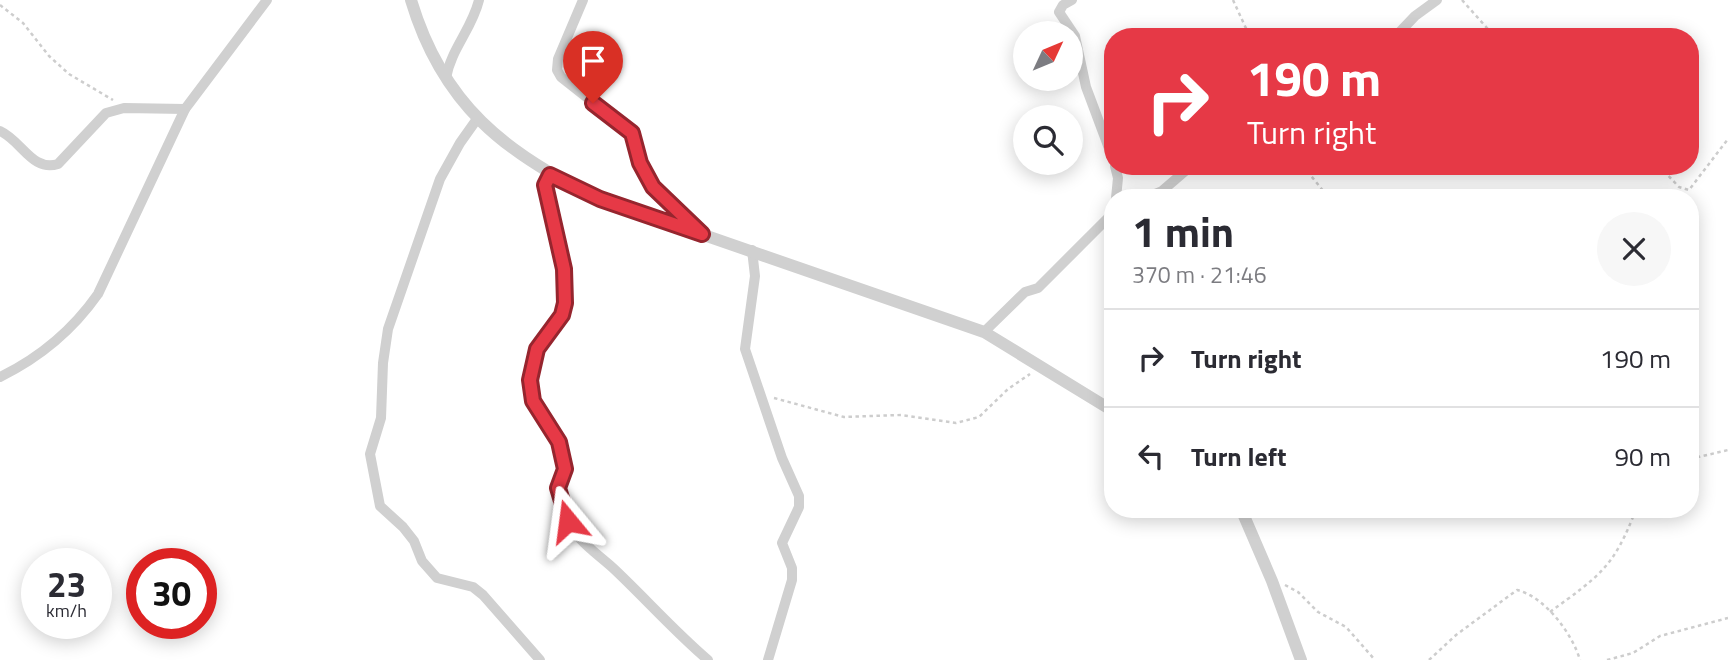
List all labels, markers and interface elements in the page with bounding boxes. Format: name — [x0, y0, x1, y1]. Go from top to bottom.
north arrow — [1013, 21, 1083, 91]
map controls — [1013, 21, 1083, 175]
pin — [563, 31, 623, 103]
text: 190 m — [1247, 40, 1381, 115]
icon: arrive — [574, 42, 612, 80]
icon: right — [1132, 56, 1223, 147]
button: search — [1013, 105, 1083, 175]
text: Turn right — [1247, 108, 1376, 156]
text: 1 min — [1132, 199, 1234, 263]
button: close — [1597, 212, 1671, 286]
text: 370 m · 21:46 — [1132, 257, 1267, 292]
icon: right — [1132, 339, 1170, 377]
text: Turn right — [1191, 339, 1302, 378]
text: 190 m — [1600, 339, 1671, 378]
icon: left — [1132, 437, 1170, 475]
text: Turn left — [1191, 437, 1286, 476]
text: 90 m — [1614, 437, 1671, 476]
position arrow — [531, 484, 605, 558]
speed limit sign: 30 — [126, 548, 217, 639]
text: 23 — [47, 557, 86, 611]
text: km/h — [46, 597, 87, 624]

